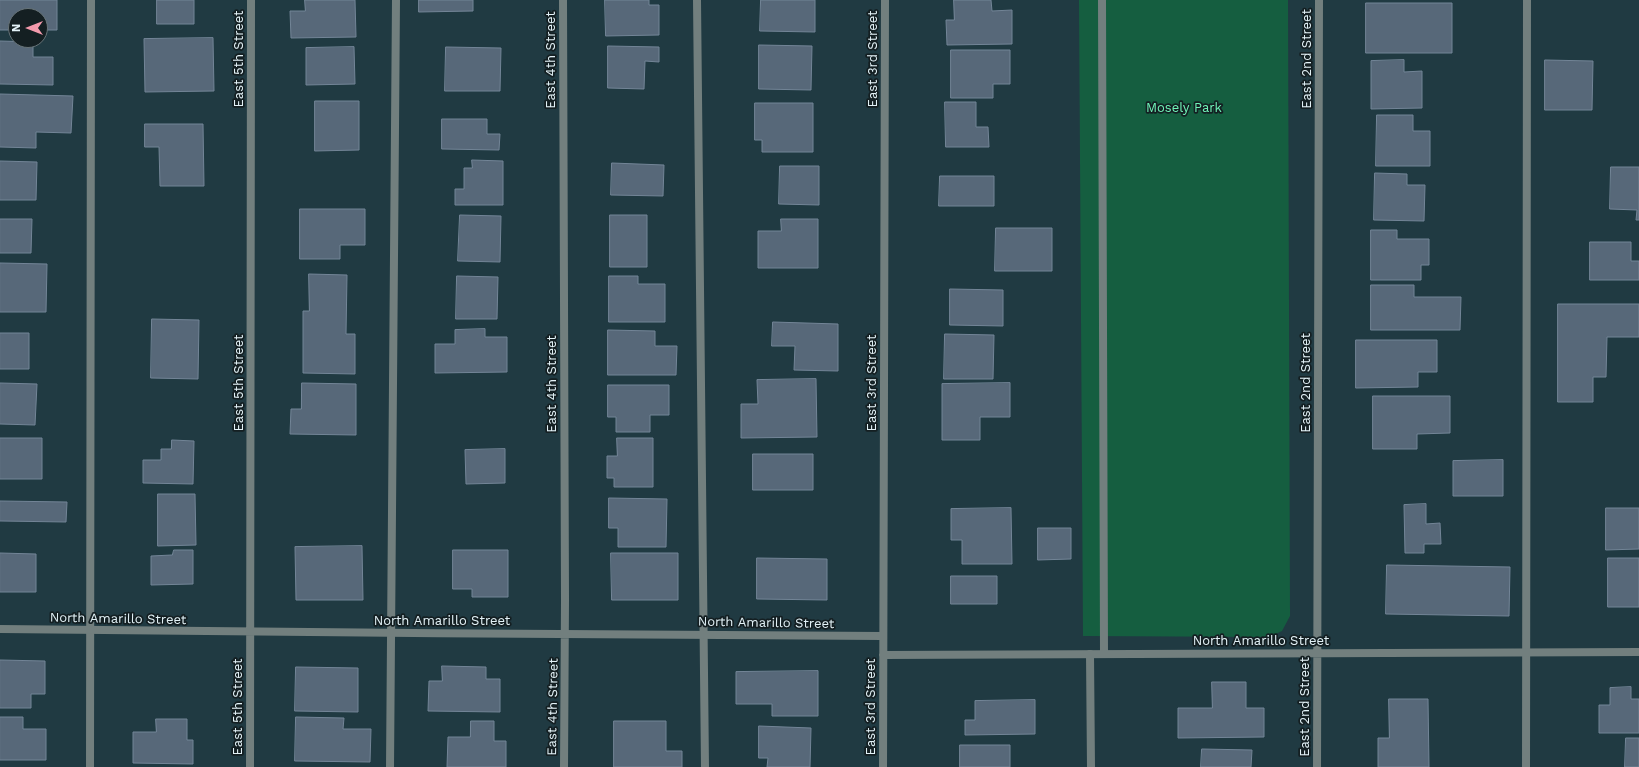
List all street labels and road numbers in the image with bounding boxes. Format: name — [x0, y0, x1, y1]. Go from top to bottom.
street label: East 2nd Street — [1299, 9, 1315, 109]
street label: East 5th Street — [231, 10, 247, 108]
street label: East 4th Street — [543, 11, 559, 109]
street label: East 3rd Street — [865, 11, 881, 107]
street label: East 2nd Street — [1298, 333, 1314, 433]
street label: East 5th Street — [231, 334, 247, 432]
street label: East 4th Street — [544, 335, 560, 433]
street label: East 3rd Street — [864, 335, 880, 431]
street label: North Amarillo Street — [50, 610, 186, 628]
street label: North Amarillo Street — [374, 613, 510, 629]
street label: North Amarillo Street — [698, 614, 834, 632]
street label: North Amarillo Street — [1193, 633, 1329, 649]
street label: East 2nd Street — [1297, 657, 1313, 757]
street label: East 5th Street — [230, 658, 246, 756]
street label: East 4th Street — [544, 658, 562, 756]
street label: East 3rd Street — [863, 659, 879, 755]

